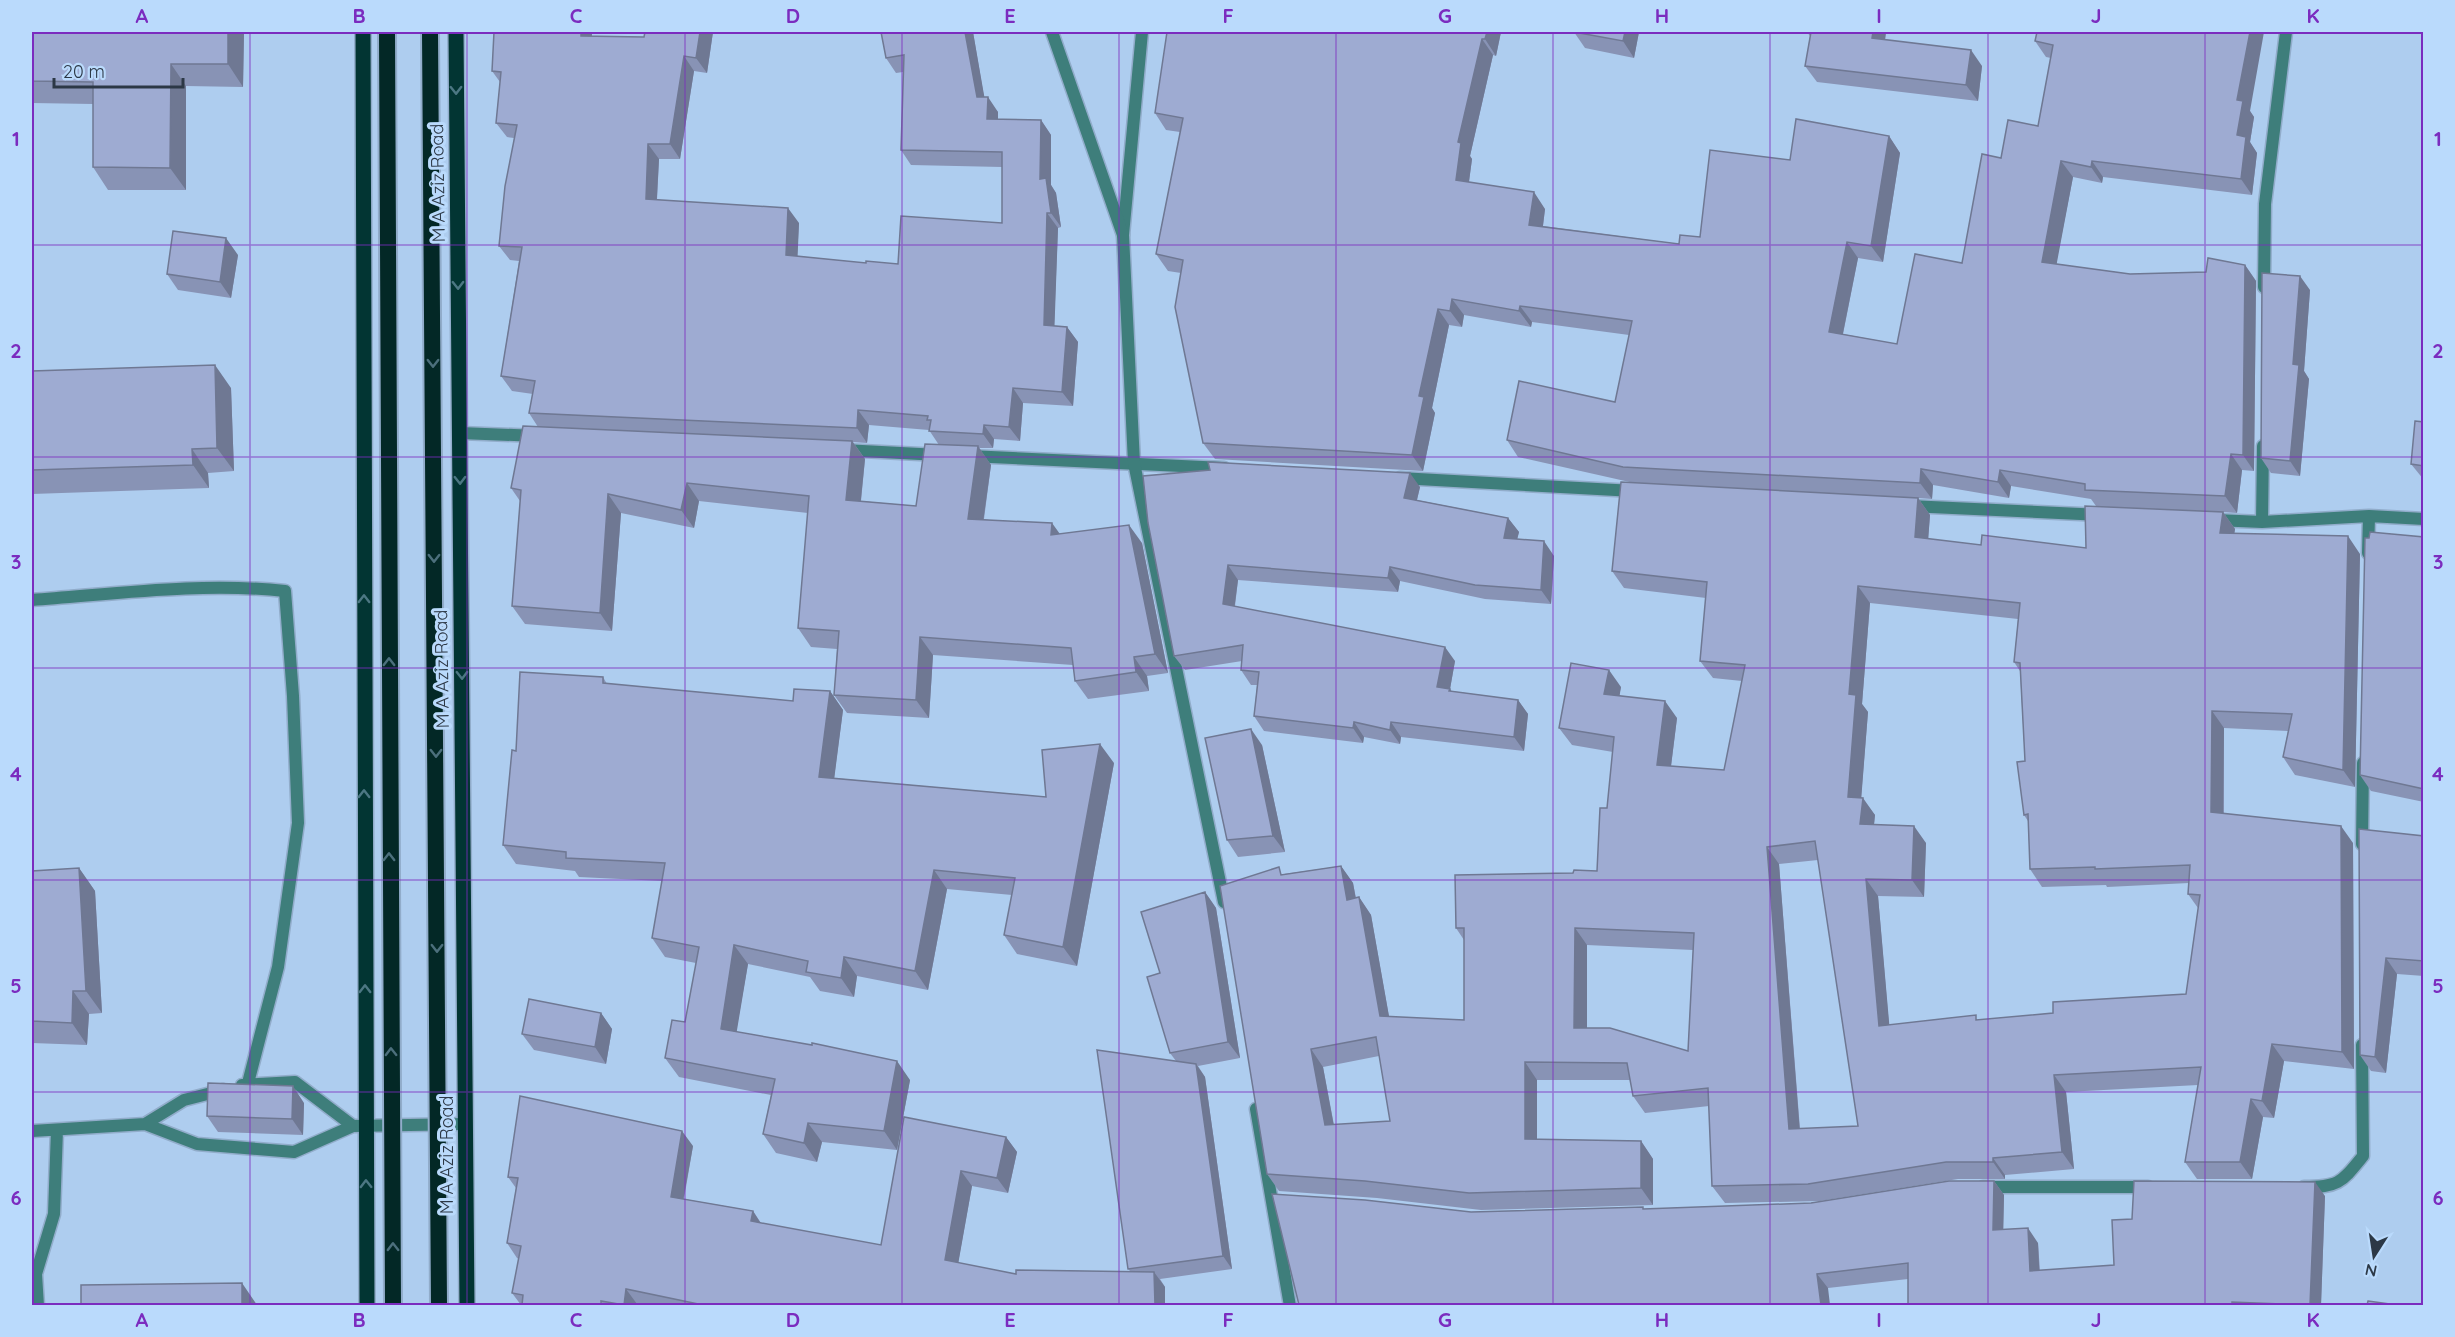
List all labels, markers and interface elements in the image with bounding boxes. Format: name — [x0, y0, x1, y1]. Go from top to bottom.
text: A — [136, 3, 149, 28]
text: B — [352, 3, 366, 28]
text: C — [570, 3, 583, 28]
text: D — [786, 3, 800, 28]
text: E — [1004, 3, 1016, 28]
text: F — [1222, 3, 1234, 28]
text: G — [1438, 3, 1452, 28]
text: H — [1655, 3, 1669, 28]
text: I — [1876, 3, 1882, 28]
text: J — [2090, 3, 2102, 28]
text: K — [2306, 3, 2320, 28]
scale bar — [54, 51, 183, 89]
text: 20 m — [63, 60, 105, 83]
one-way arrow — [450, 85, 462, 94]
street label: M A Aziz Road — [425, 123, 450, 243]
text: 1 — [12, 126, 20, 151]
text: 1 — [2434, 126, 2442, 151]
one-way arrow — [452, 280, 464, 289]
text: 2 — [10, 338, 22, 363]
text: 2 — [2432, 338, 2444, 363]
one-way arrow — [427, 358, 439, 367]
one-way arrow — [454, 475, 466, 484]
text: 3 — [11, 549, 21, 574]
text: 3 — [2433, 549, 2443, 574]
one-way arrow — [428, 553, 440, 562]
one-way arrow — [358, 595, 370, 604]
street label: M A Aziz Road — [429, 609, 454, 729]
one-way arrow — [383, 658, 395, 667]
one-way arrow — [456, 670, 468, 679]
one-way arrow — [430, 748, 442, 757]
text: 4 — [10, 761, 22, 786]
text: 4 — [2432, 761, 2444, 786]
one-way arrow — [358, 790, 370, 799]
one-way arrow — [383, 853, 395, 862]
one-way arrow — [431, 943, 443, 952]
text: 5 — [10, 973, 22, 998]
text: 5 — [2432, 973, 2444, 998]
one-way arrow — [359, 985, 371, 994]
one-way arrow — [385, 1048, 397, 1057]
street label: M A Aziz Road — [435, 1096, 458, 1214]
one-way arrow — [359, 1180, 372, 1189]
text: 6 — [10, 1185, 22, 1210]
text: 6 — [2432, 1185, 2444, 1210]
north arrow — [2344, 1226, 2404, 1286]
one-way arrow — [386, 1243, 399, 1252]
text: N — [2363, 1260, 2379, 1282]
text: A — [136, 1307, 149, 1332]
text: B — [352, 1307, 366, 1332]
text: C — [570, 1307, 583, 1332]
text: D — [786, 1307, 800, 1332]
text: E — [1004, 1307, 1016, 1332]
text: F — [1222, 1307, 1234, 1332]
text: G — [1438, 1307, 1452, 1332]
text: H — [1655, 1307, 1669, 1332]
text: I — [1876, 1307, 1882, 1332]
text: J — [2090, 1307, 2102, 1332]
text: K — [2306, 1307, 2320, 1332]

